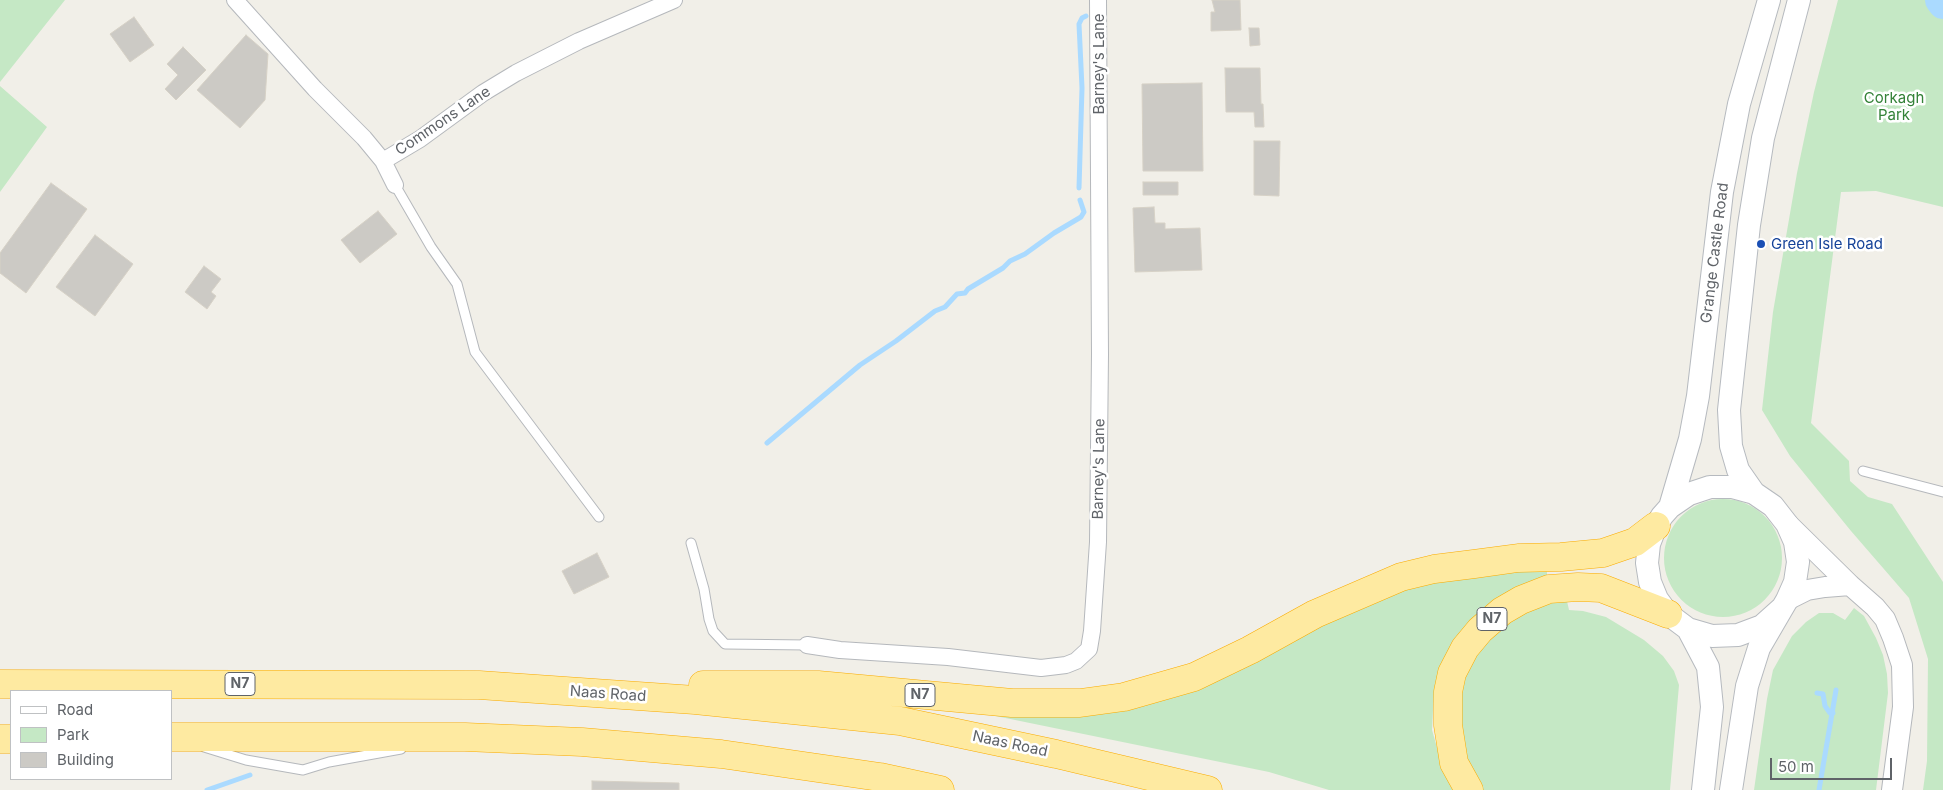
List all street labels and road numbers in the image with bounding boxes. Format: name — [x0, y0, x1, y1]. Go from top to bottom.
street label: Barney's Lane — [1090, 13, 1108, 115]
street label: Commons Lane — [392, 83, 494, 159]
street label: Grange Castle Road — [1697, 182, 1733, 324]
street label: Barney's Lane — [1089, 418, 1109, 520]
road number: N7 — [1477, 608, 1507, 630]
road number: N7 — [225, 672, 255, 696]
street label: Naas Road — [569, 682, 647, 706]
road number: N7 — [905, 684, 935, 706]
street label: Naas Road — [971, 727, 1049, 761]

